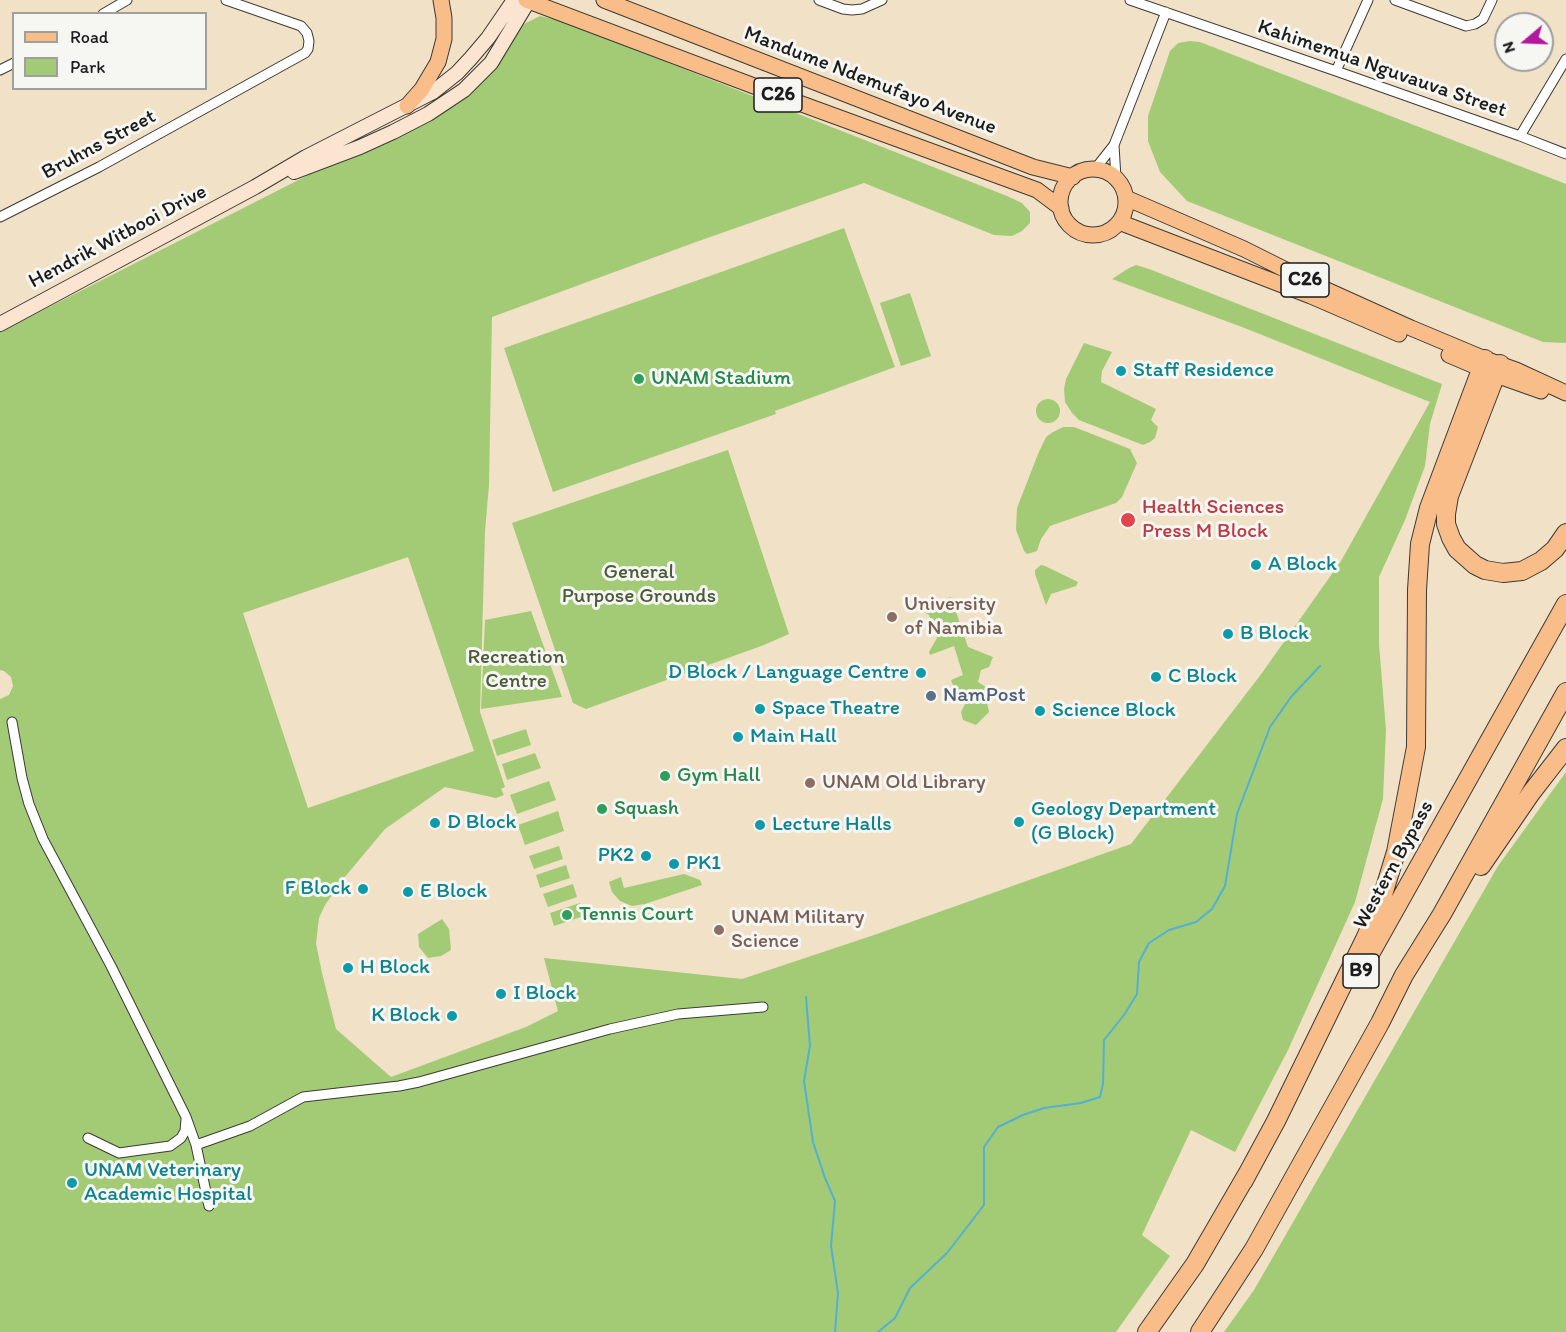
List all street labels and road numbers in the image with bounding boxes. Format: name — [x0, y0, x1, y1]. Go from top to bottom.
street label: Kahimemua Nguvauva Street — [1254, 15, 1510, 123]
street label: Mandume Ndemufayo Avenue — [740, 21, 1000, 141]
road number: C26 — [754, 78, 802, 112]
street label: Bruhns Street — [38, 104, 160, 186]
street label: Hendrik Witbooi Drive — [25, 179, 211, 295]
road number: C26 — [1281, 263, 1329, 297]
street label: Western Bypass — [1348, 796, 1440, 934]
road number: B9 — [1343, 954, 1379, 988]

